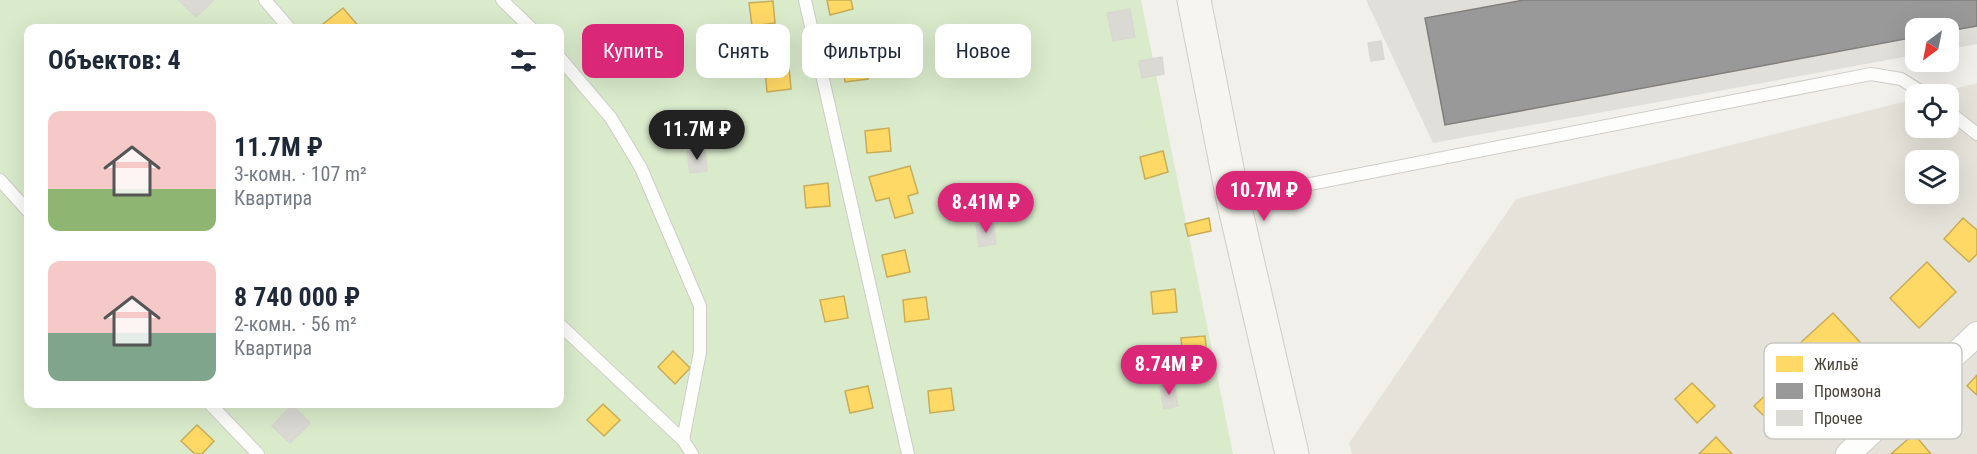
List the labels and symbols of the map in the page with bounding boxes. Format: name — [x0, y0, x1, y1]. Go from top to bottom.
north arrow — [1905, 18, 1959, 72]
pin: 11.7M ₽ — [642, 110, 752, 161]
pin: 10.7M ₽ — [1209, 171, 1319, 222]
pin: 8.41M ₽ — [931, 183, 1041, 234]
legend — [1764, 343, 1962, 439]
pin: 8.74M ₽ — [1114, 345, 1224, 396]
text: Жильё — [1814, 355, 1858, 374]
text: Промзона — [1814, 382, 1881, 401]
text: Прочее — [1814, 409, 1863, 428]

